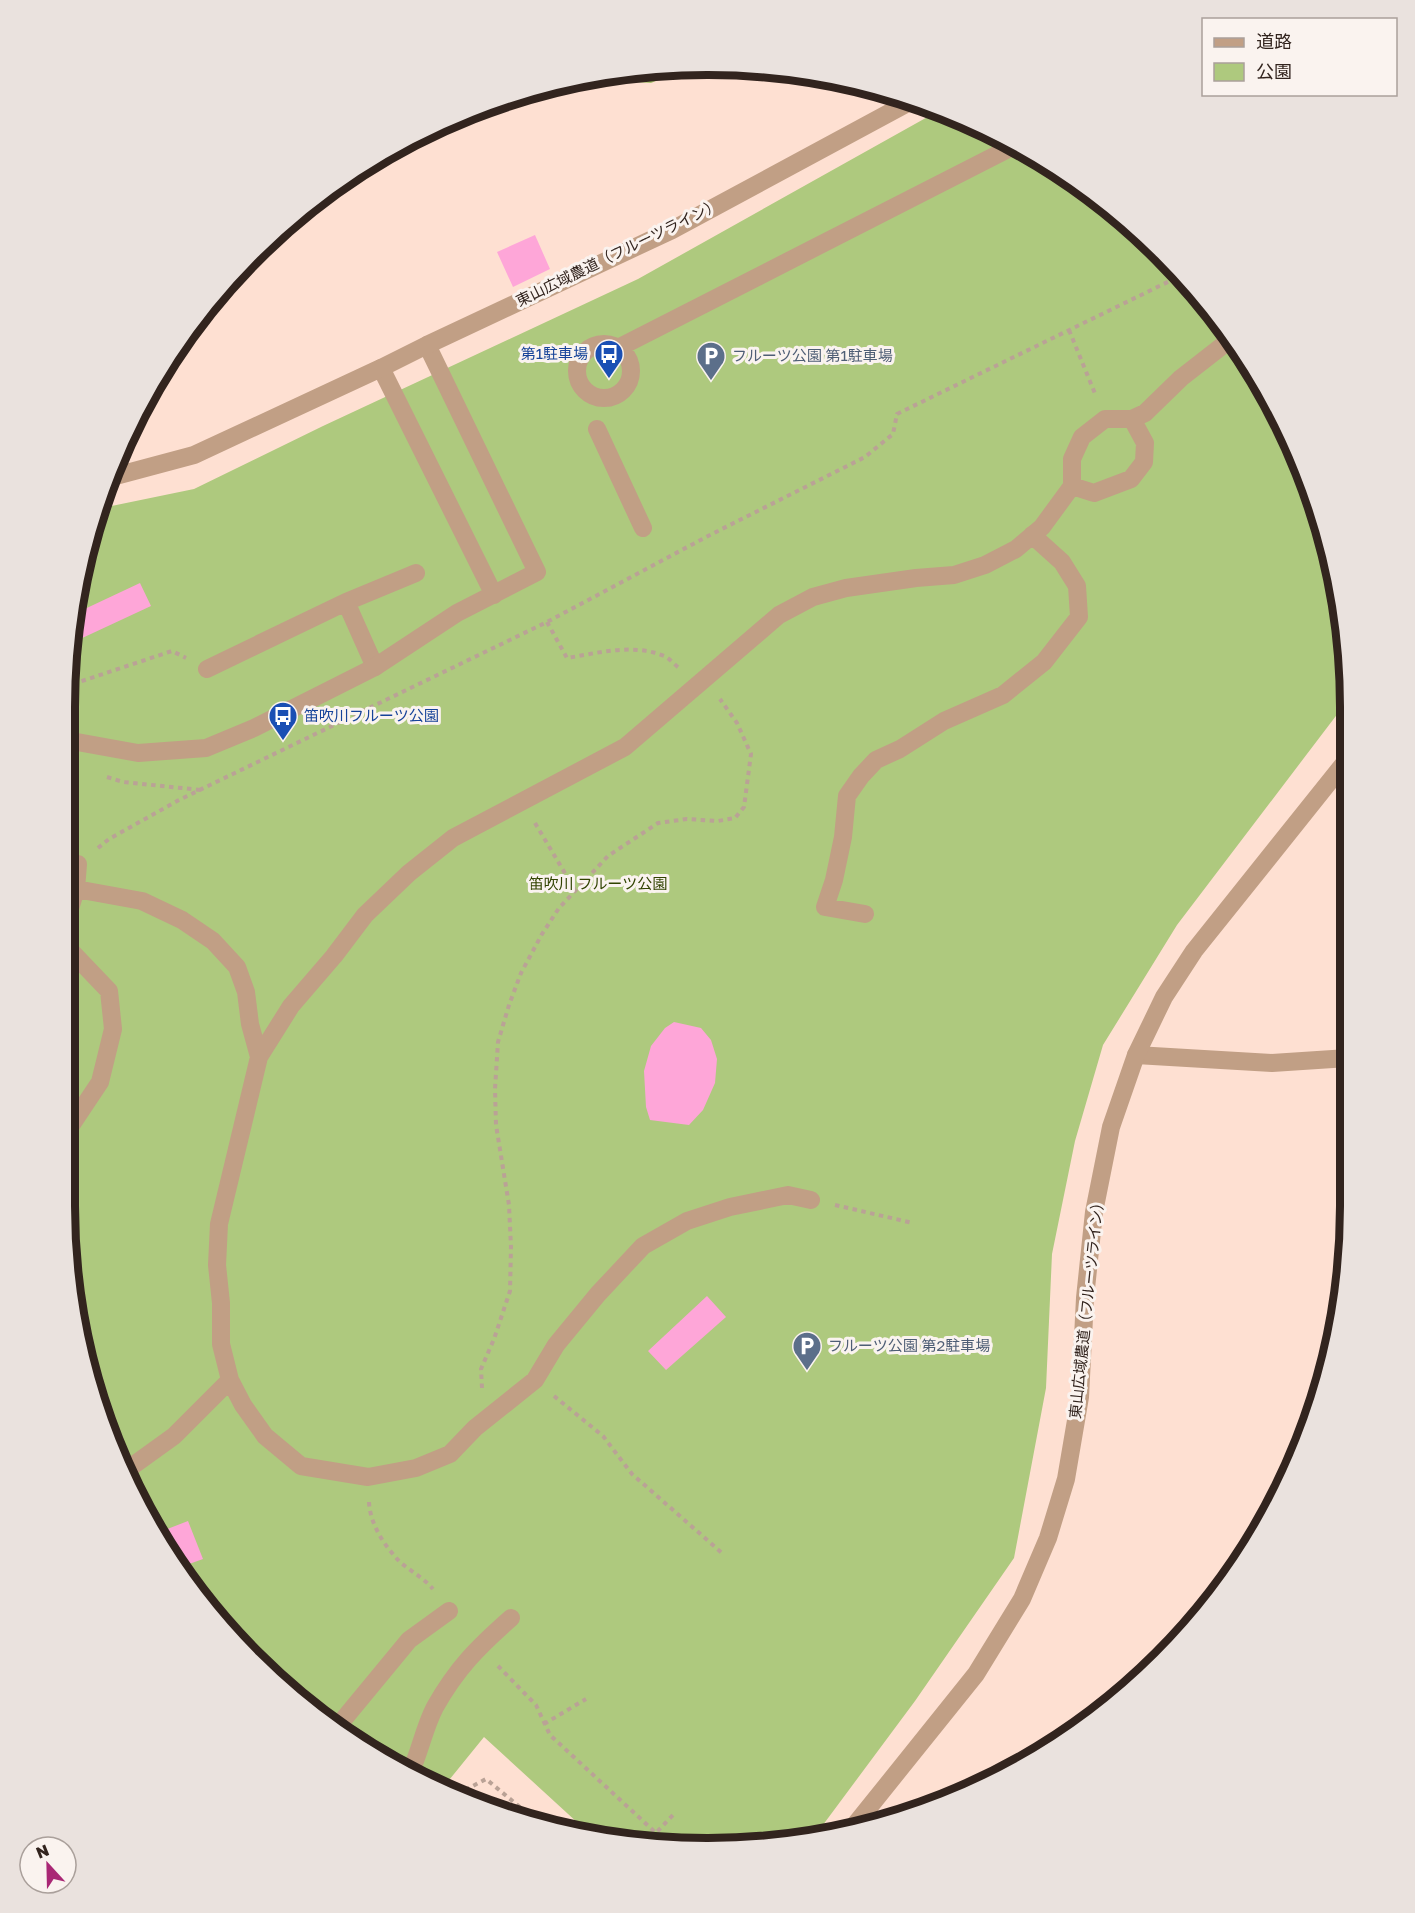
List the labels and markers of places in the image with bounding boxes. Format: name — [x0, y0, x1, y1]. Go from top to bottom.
bus stop icon: 第1駐車場 — [593, 338, 625, 380]
parking icon: フルーツ公園 第1駐車場 — [695, 340, 727, 382]
place label: 第1駐車場 — [521, 344, 588, 362]
place label: フルーツ公園 第1駐車場 — [732, 346, 893, 364]
bus stop icon: 笛吹川フルーツ公園 — [267, 700, 299, 742]
place label: 笛吹川フルーツ公園 — [304, 706, 439, 724]
parking icon: フルーツ公園 第2駐車場 — [791, 1330, 823, 1372]
place label: フルーツ公園 第2駐車場 — [828, 1336, 990, 1354]

